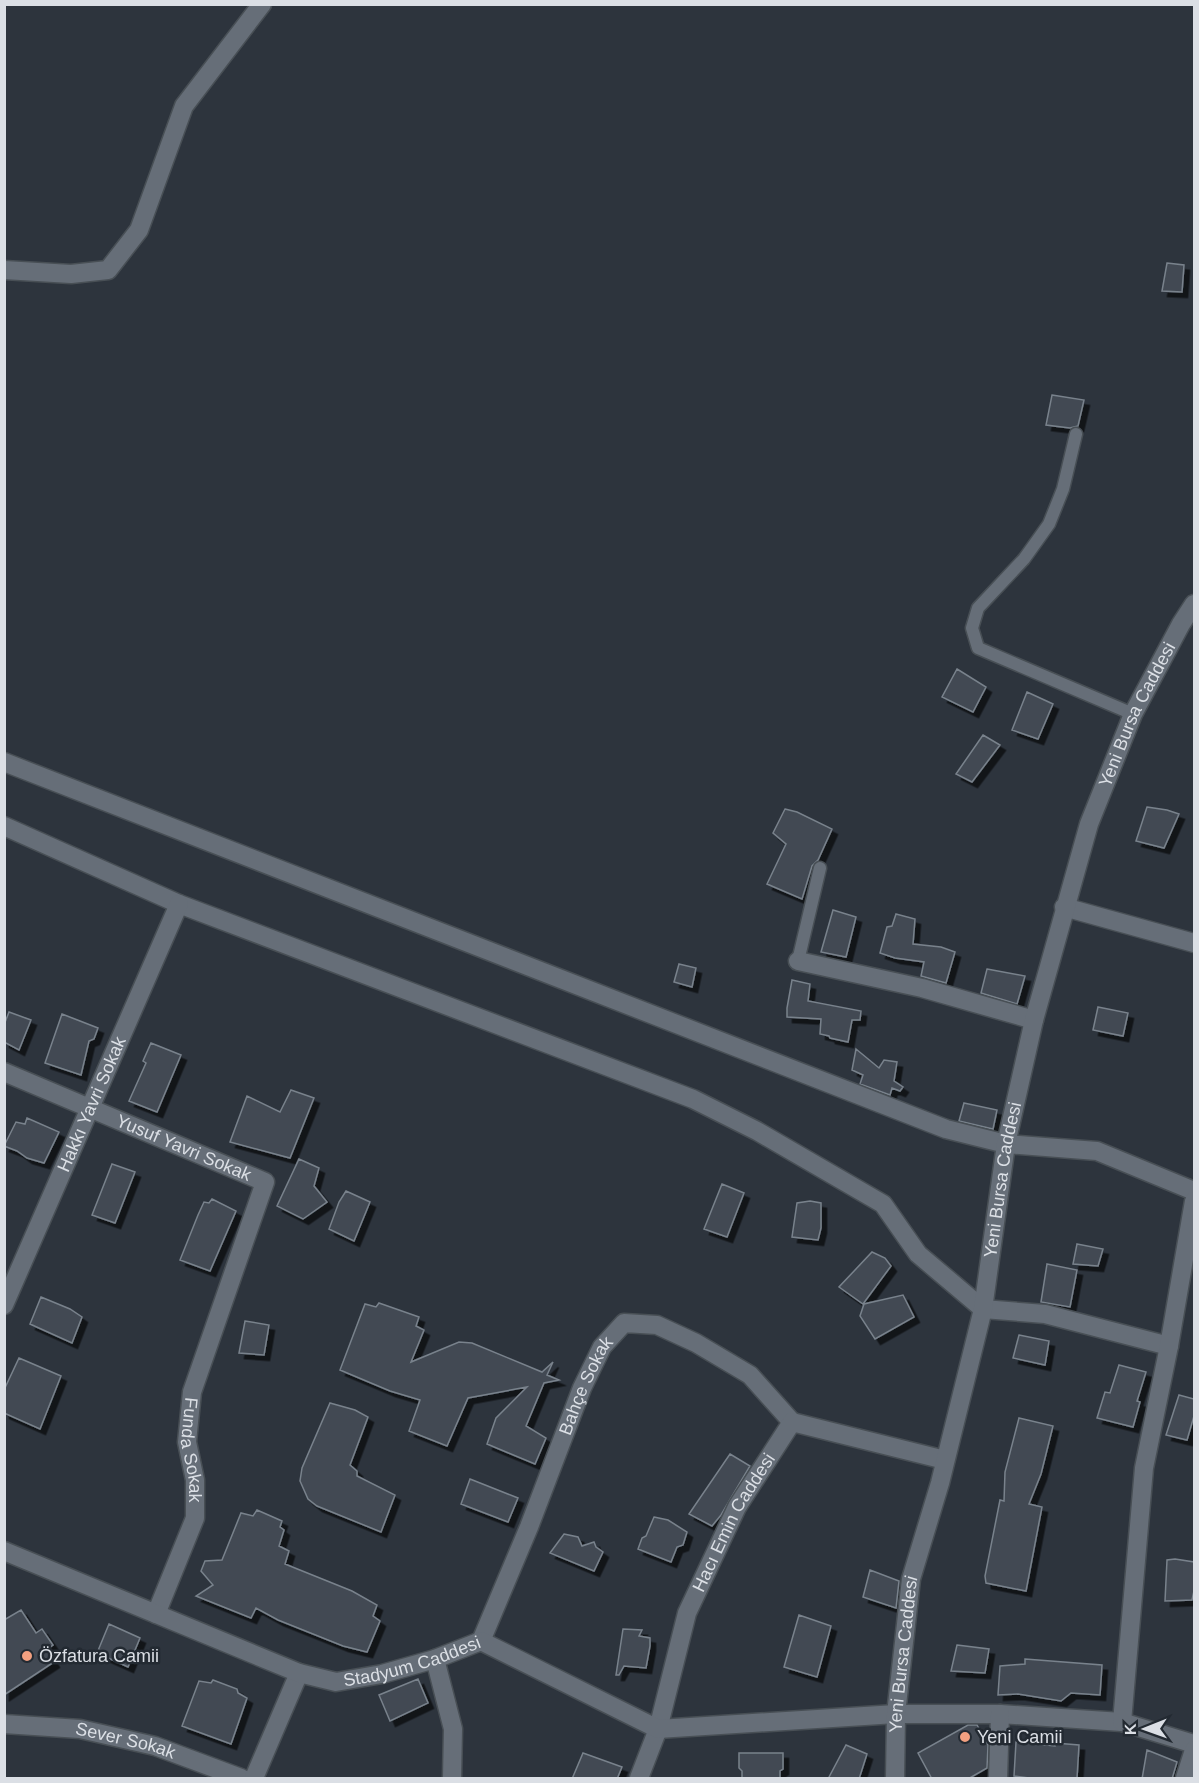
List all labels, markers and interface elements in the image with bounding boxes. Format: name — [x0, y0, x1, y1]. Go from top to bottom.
street label: Yeni Bursa Caddesi — [1095, 639, 1179, 790]
street label: Hakkı Yavri Sokak — [53, 1033, 130, 1175]
street label: Yeni Bursa Caddesi — [980, 1100, 1025, 1259]
street label: Yusuf Yavri Sokak — [113, 1110, 255, 1185]
street label: Bahçe Sokak — [555, 1331, 617, 1438]
street label: Funda Sokak — [176, 1396, 206, 1503]
street label: Hacı Emin Caddesi — [689, 1450, 779, 1595]
street label: Yeni Bursa Caddesi — [886, 1573, 921, 1733]
street label: Stadyum Caddesi — [342, 1632, 483, 1691]
place label: Özfatura Camii — [39, 1646, 159, 1666]
marker: Özfatura Camii — [20, 1649, 34, 1663]
north arrow — [1115, 1699, 1175, 1759]
street label: Sever Sokak — [74, 1718, 179, 1763]
text: K — [1122, 1723, 1139, 1735]
place label: Yeni Camii — [977, 1727, 1062, 1747]
marker: Yeni Camii — [958, 1730, 972, 1744]

